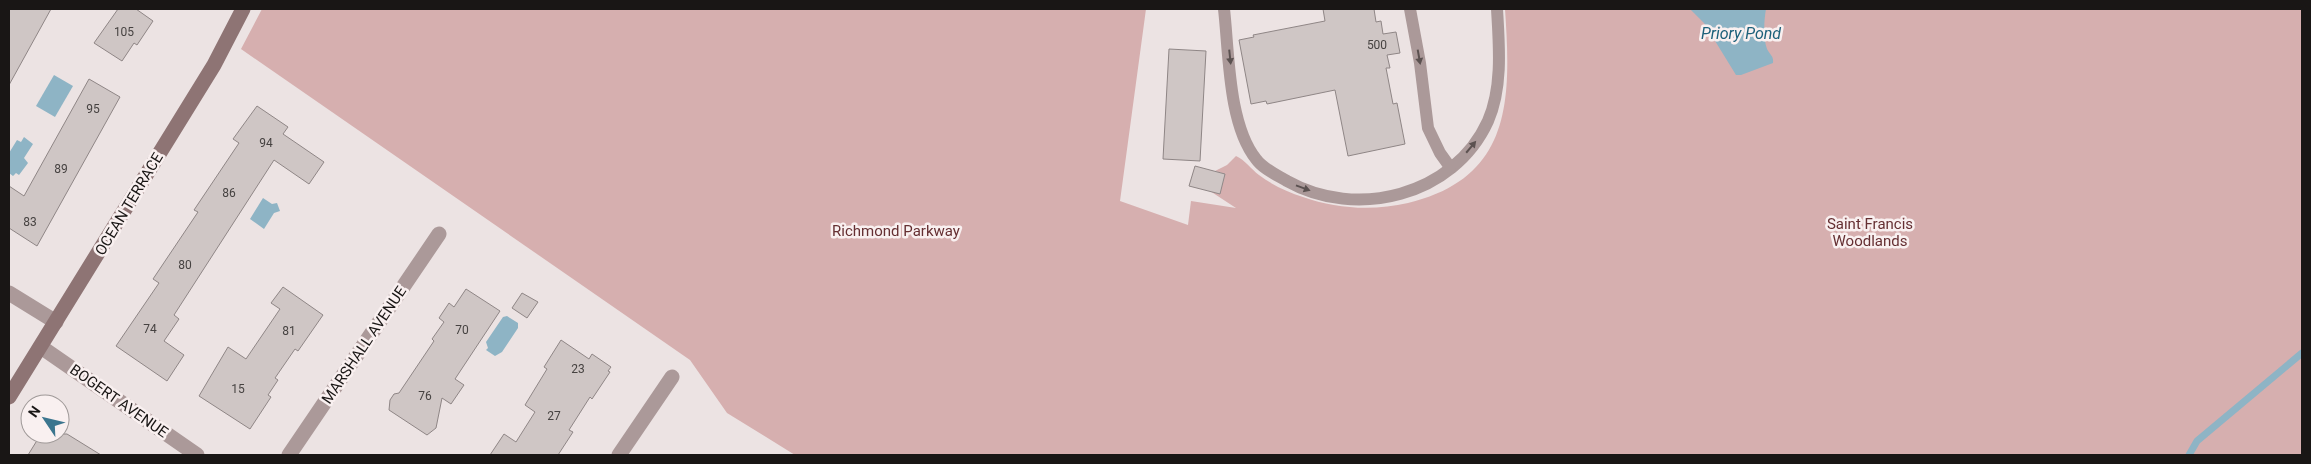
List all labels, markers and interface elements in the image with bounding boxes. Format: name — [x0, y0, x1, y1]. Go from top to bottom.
water label: Priory Pond — [1701, 24, 1781, 43]
house number: 105 — [114, 25, 134, 39]
house number: 500 — [1367, 38, 1387, 52]
one-way arrow — [1415, 49, 1423, 65]
one-way arrow — [1226, 50, 1234, 66]
house number: 95 — [86, 102, 100, 116]
house number: 94 — [259, 136, 273, 150]
one-way arrow — [1465, 141, 1476, 154]
street label: OCEAN TERRACE — [91, 149, 167, 259]
house number: 89 — [54, 162, 68, 176]
one-way arrow — [1296, 184, 1311, 192]
house number: 86 — [222, 186, 236, 200]
house number: 83 — [23, 215, 37, 229]
park label: Saint Francis Woodlands — [1827, 215, 1913, 250]
park label: Richmond Parkway — [832, 222, 960, 240]
house number: 80 — [178, 258, 192, 272]
street label: MARSHALL AVENUE — [318, 282, 410, 407]
house number: 74 — [143, 322, 157, 336]
house number: 70 — [455, 323, 469, 337]
house number: 81 — [282, 324, 296, 338]
street label: BOGERT AVENUE — [66, 360, 172, 442]
house number: 23 — [571, 362, 585, 376]
house number: 15 — [231, 382, 245, 396]
house number: 76 — [418, 389, 432, 403]
north arrow — [20, 394, 70, 444]
text: N — [25, 403, 44, 420]
house number: 27 — [547, 409, 561, 423]

